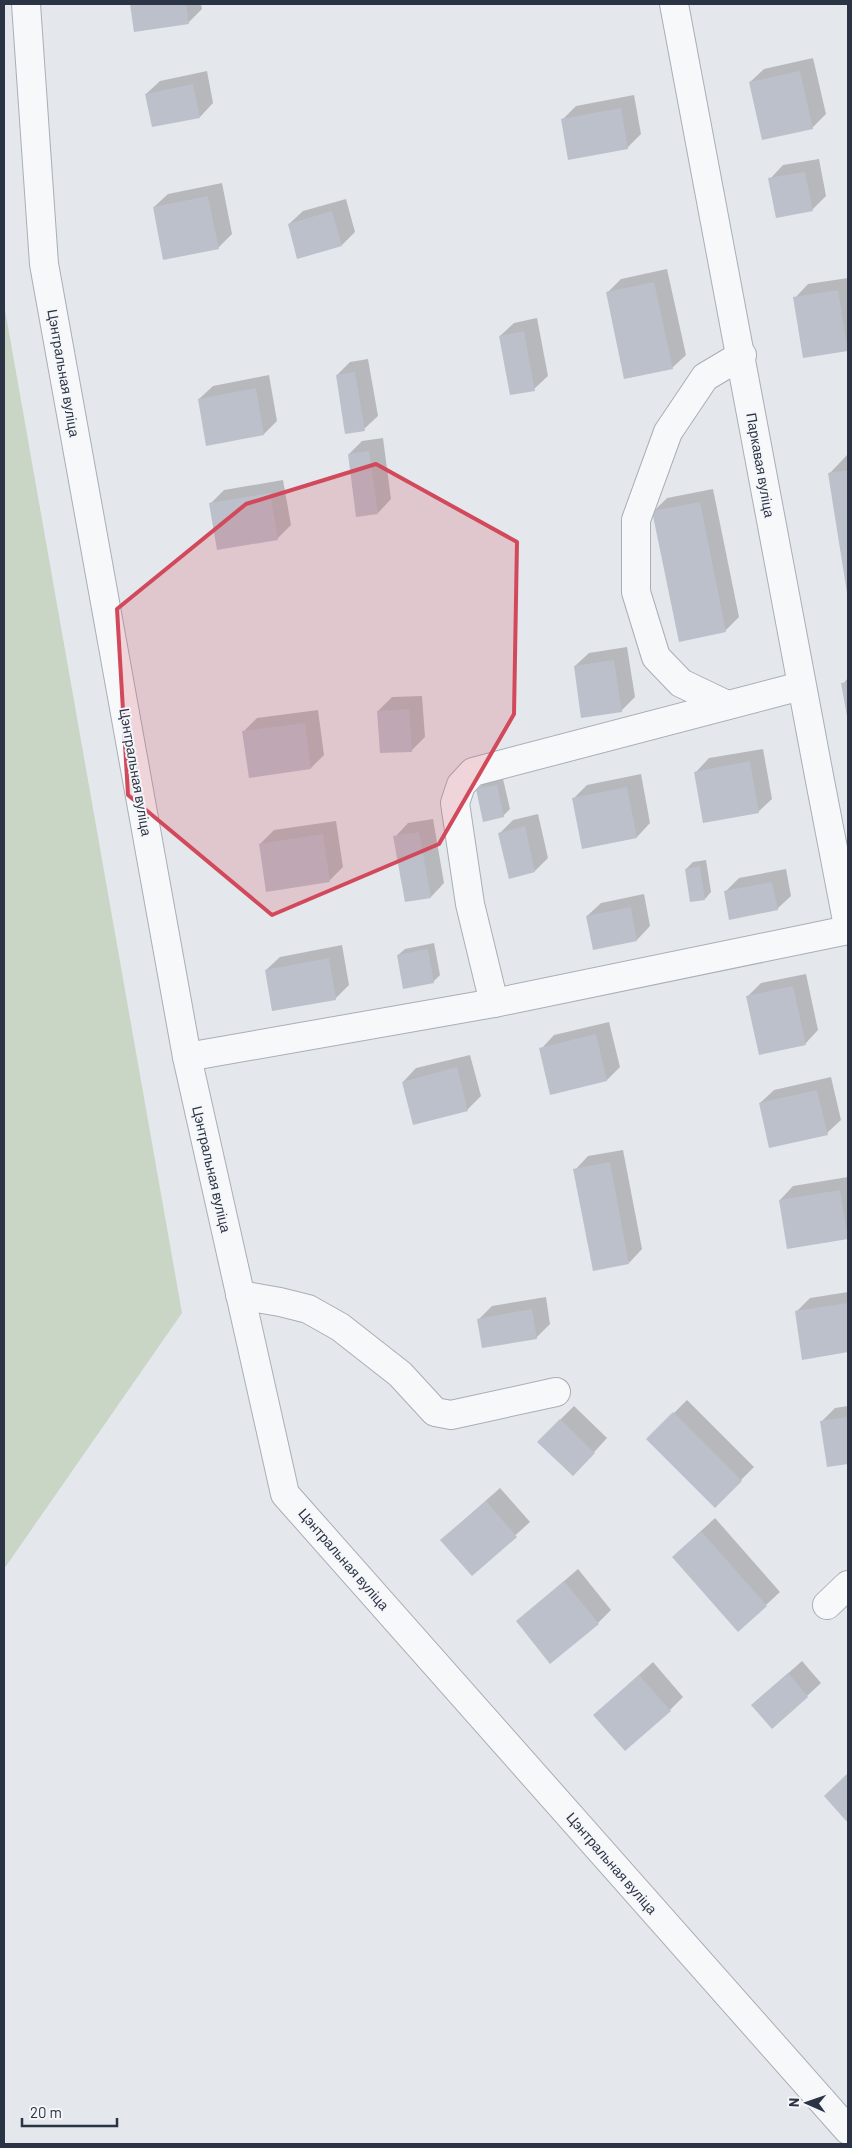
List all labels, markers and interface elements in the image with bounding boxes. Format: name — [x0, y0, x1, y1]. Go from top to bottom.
street label: Цэнтральная вуліца — [44, 308, 84, 438]
street label: Паркавая вуліца — [743, 411, 779, 519]
street label: Цэнтральная вуліца — [116, 707, 156, 837]
street label: Цэнтральная вуліца — [189, 1104, 235, 1234]
street label: Цэнтральная вуліца — [295, 1505, 393, 1614]
street label: Цэнтральная вуліца — [563, 1809, 661, 1918]
north arrow — [782, 2078, 832, 2128]
scale bar — [22, 2096, 118, 2128]
text: N — [785, 2098, 802, 2107]
text: 20 m — [30, 2103, 62, 2121]

